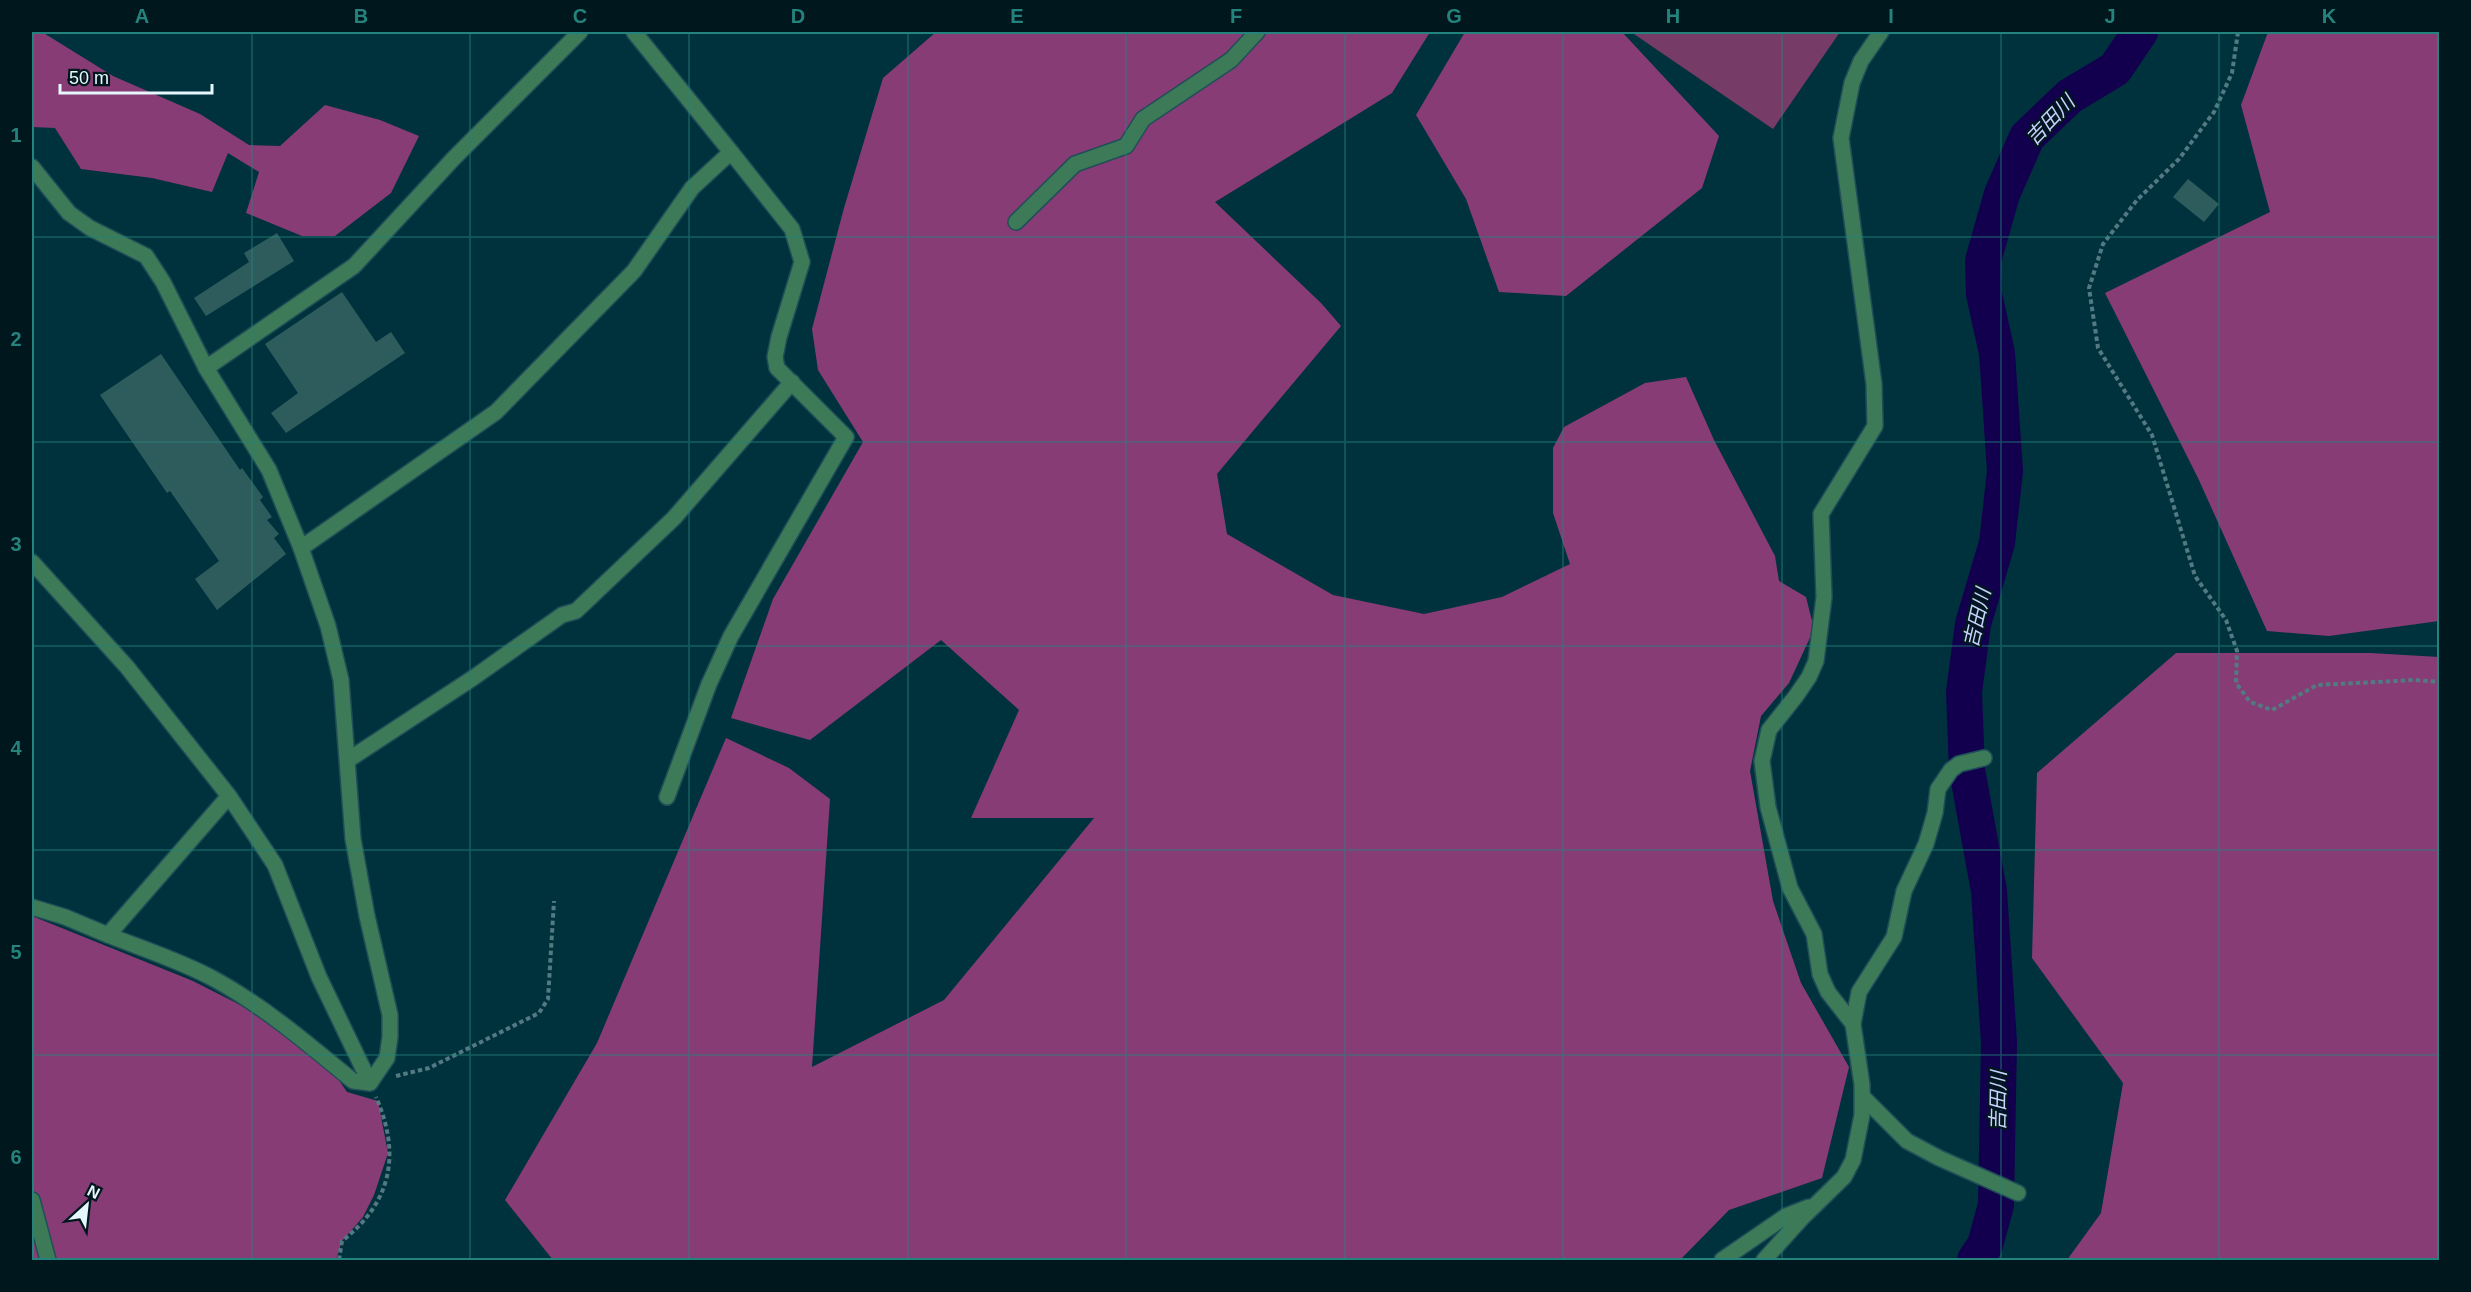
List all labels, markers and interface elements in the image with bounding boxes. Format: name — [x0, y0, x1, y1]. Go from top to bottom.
text: A — [135, 5, 149, 27]
text: B — [354, 5, 368, 27]
text: C — [573, 5, 587, 27]
text: D — [791, 5, 805, 27]
text: E — [1010, 5, 1024, 27]
text: F — [1230, 5, 1242, 27]
text: G — [1446, 5, 1462, 27]
text: H — [1666, 5, 1680, 27]
text: I — [1888, 5, 1894, 27]
text: J — [2104, 5, 2116, 27]
text: K — [2322, 5, 2337, 27]
scale bar — [60, 57, 212, 95]
text: 50 m — [69, 68, 109, 88]
water label: 吉田川 — [2021, 89, 2080, 149]
text: 1 — [10, 124, 22, 146]
text: 2 — [10, 328, 22, 350]
text: 3 — [10, 533, 22, 555]
water label: 吉田川 — [1960, 584, 1995, 650]
text: 4 — [10, 737, 22, 759]
text: 5 — [10, 941, 22, 963]
water label: 吉田川 — [1986, 1069, 2010, 1131]
text: 6 — [10, 1146, 22, 1168]
north arrow — [57, 1175, 117, 1235]
text: N — [85, 1182, 103, 1202]

